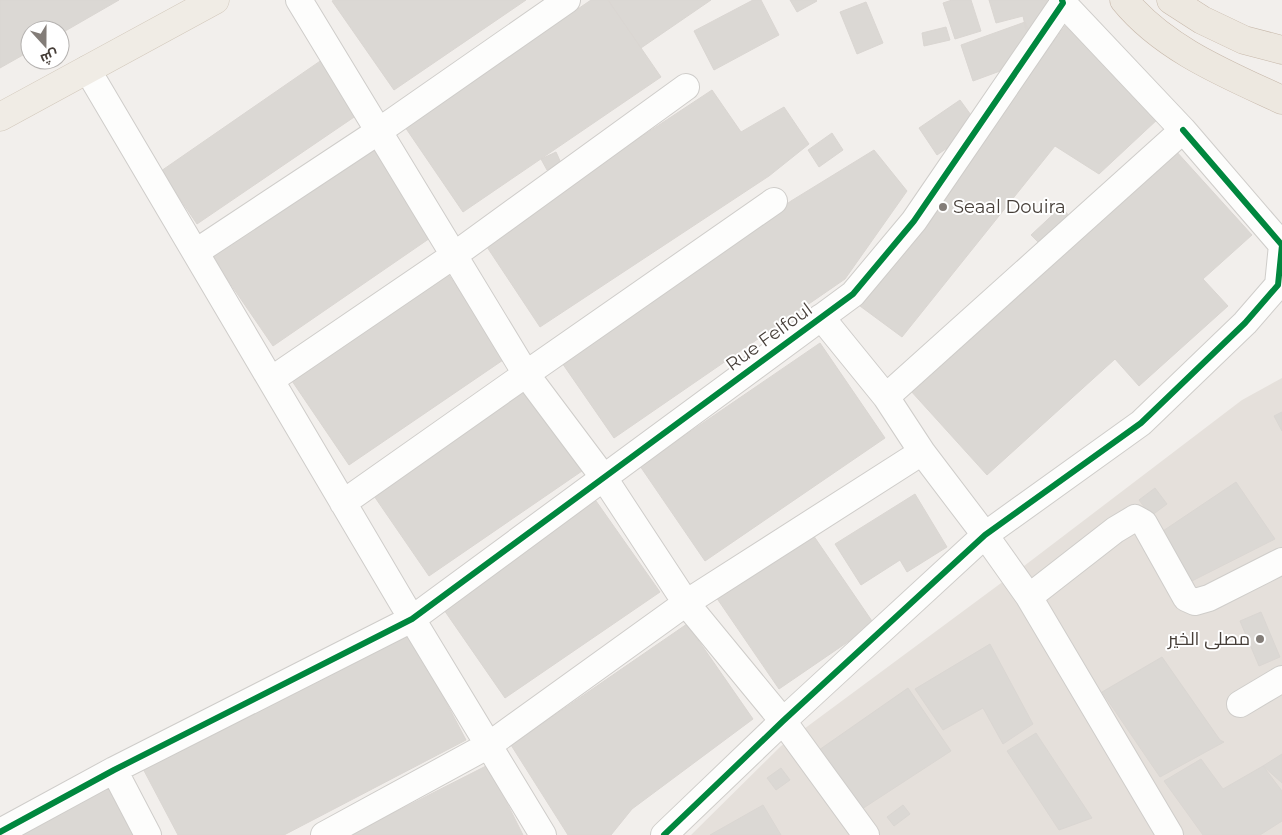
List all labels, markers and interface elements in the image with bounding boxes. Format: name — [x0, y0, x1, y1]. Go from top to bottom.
north arrow — [20, 20, 70, 70]
text: ش — [38, 46, 61, 69]
place label: Seaal Douira — [953, 196, 1066, 218]
marker: Seaal Douira — [937, 201, 949, 213]
street label: Rue Felfoul — [721, 298, 817, 376]
place label: مصلى الخير — [1167, 628, 1250, 650]
marker: مصلى الخير — [1254, 633, 1266, 645]

